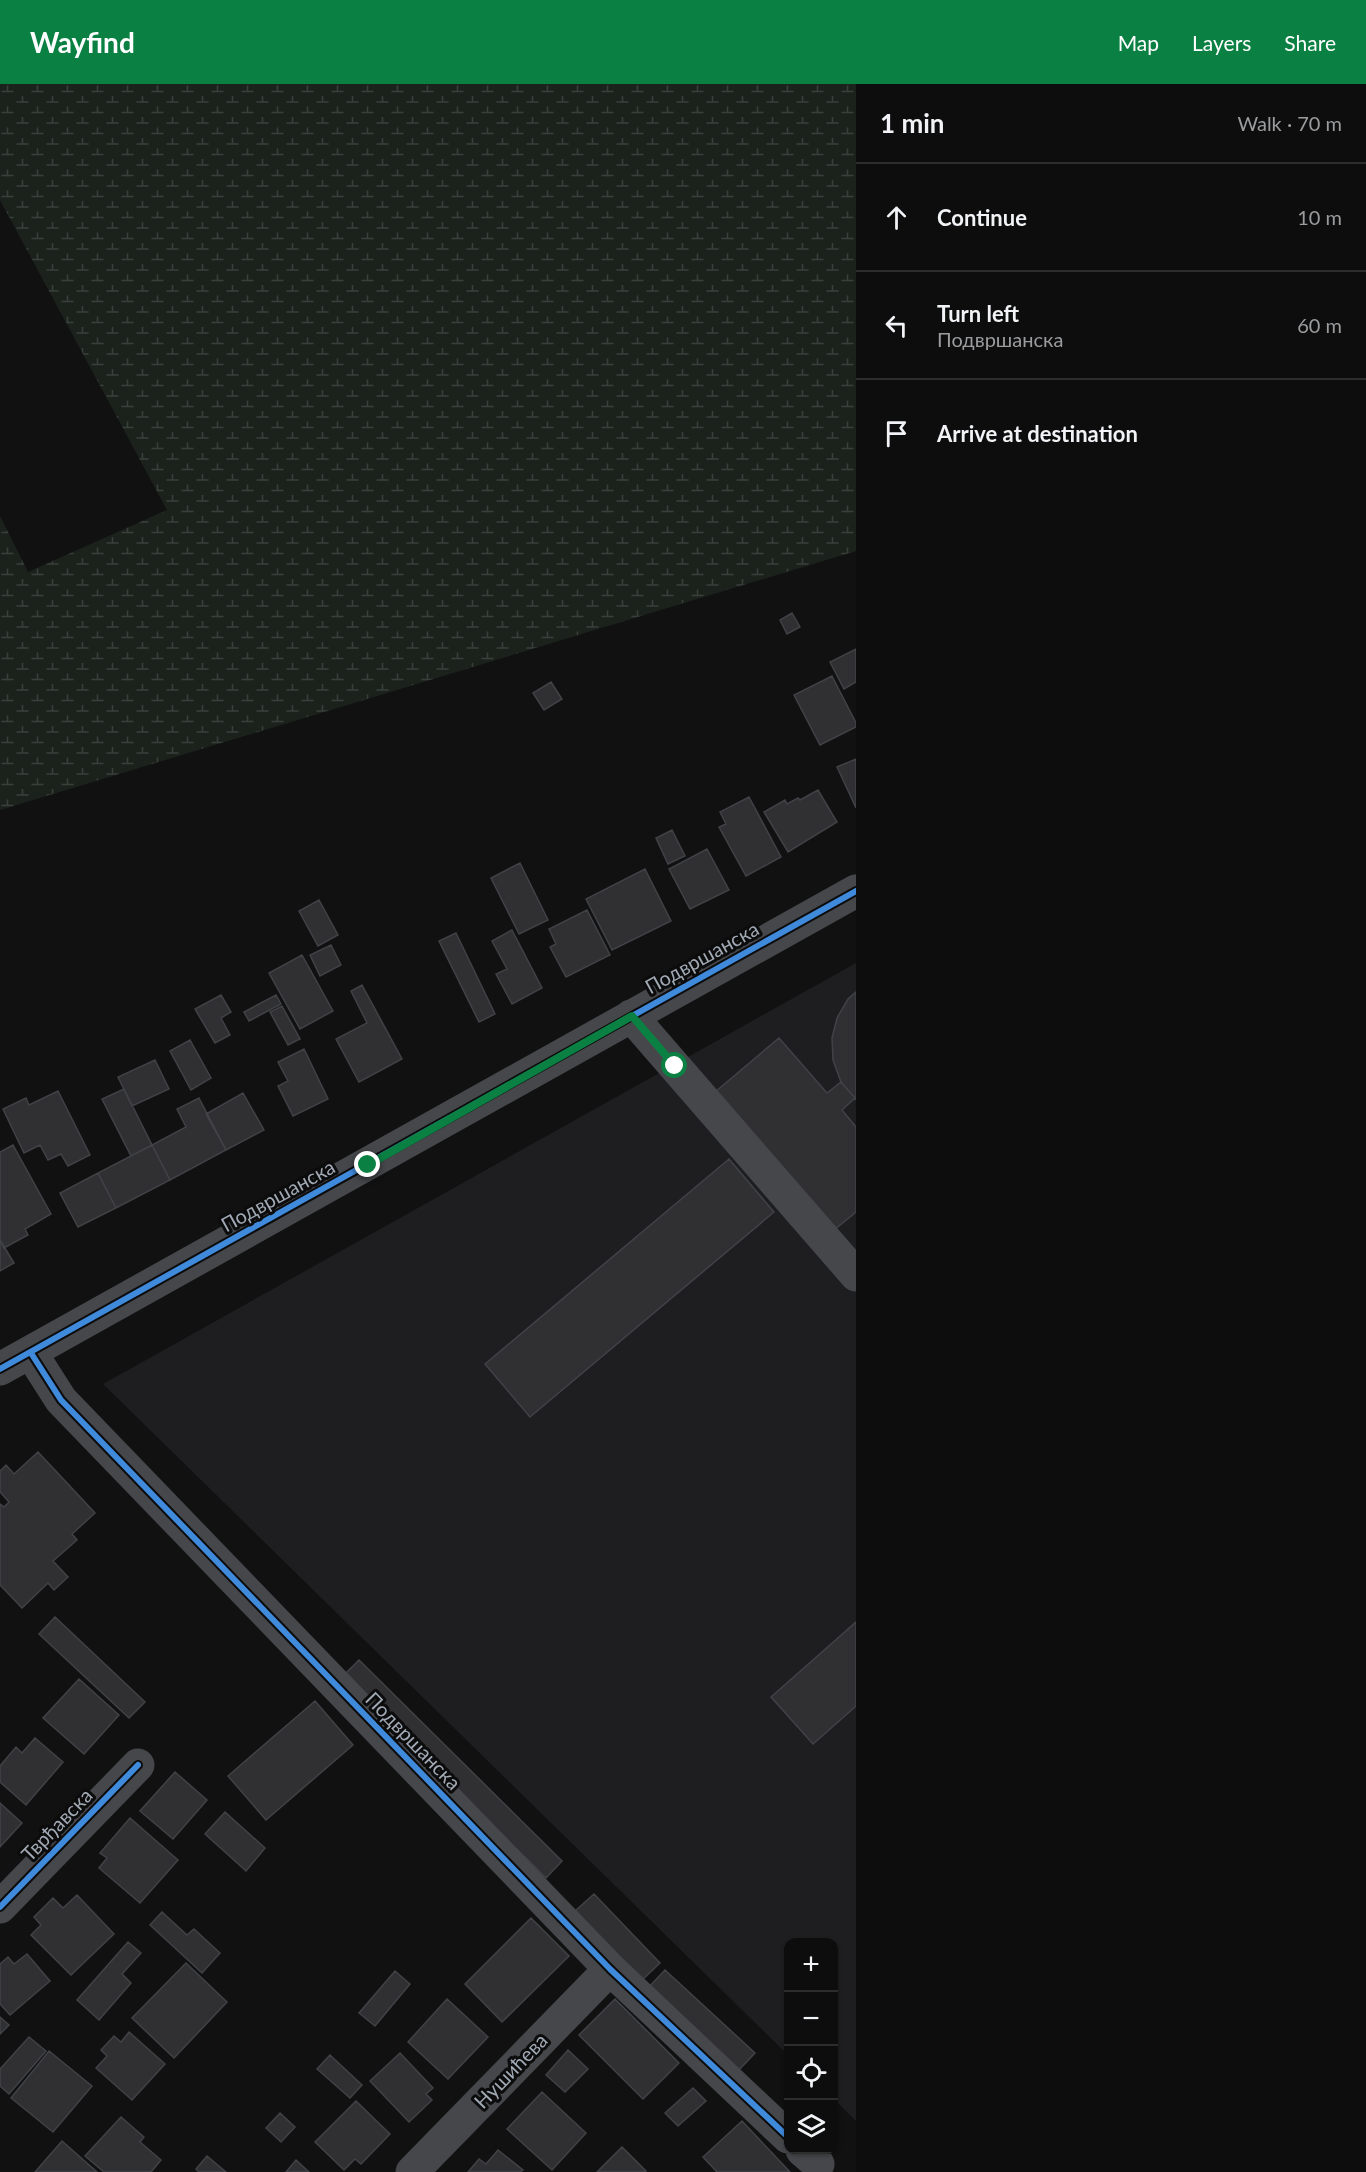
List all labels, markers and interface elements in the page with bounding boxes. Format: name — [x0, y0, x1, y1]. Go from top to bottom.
text: Wayfind — [30, 25, 135, 59]
text: Map — [1118, 30, 1159, 55]
text: Layers — [1192, 30, 1251, 55]
text: Share — [1284, 30, 1336, 55]
text: 1 min — [880, 107, 944, 139]
text: Walk · 70 m — [1237, 111, 1342, 135]
icon: ahead — [880, 201, 913, 234]
text: Continue — [937, 204, 1027, 231]
text: 10 m — [1297, 205, 1342, 229]
text: Turn left — [937, 300, 1019, 327]
icon: left — [880, 309, 913, 342]
text: 60 m — [1297, 313, 1342, 337]
text: Подвршанска — [937, 327, 1063, 351]
icon: arrive — [880, 417, 913, 450]
text: Arrive at destination — [937, 420, 1138, 447]
street label: Подвршанска — [640, 916, 763, 998]
route start — [661, 1052, 687, 1078]
route end — [354, 1151, 380, 1177]
street label: Подвршанска — [216, 1154, 339, 1236]
street label: Подвршанска — [361, 1687, 466, 1794]
street label: Тврђавска — [16, 1783, 97, 1866]
map controls — [784, 1938, 838, 2154]
button: + — [784, 1938, 838, 1992]
button: − — [784, 1992, 838, 2046]
street label: Нушићева — [469, 2028, 552, 2113]
button: locate — [784, 2046, 838, 2100]
button: layers — [784, 2100, 838, 2154]

